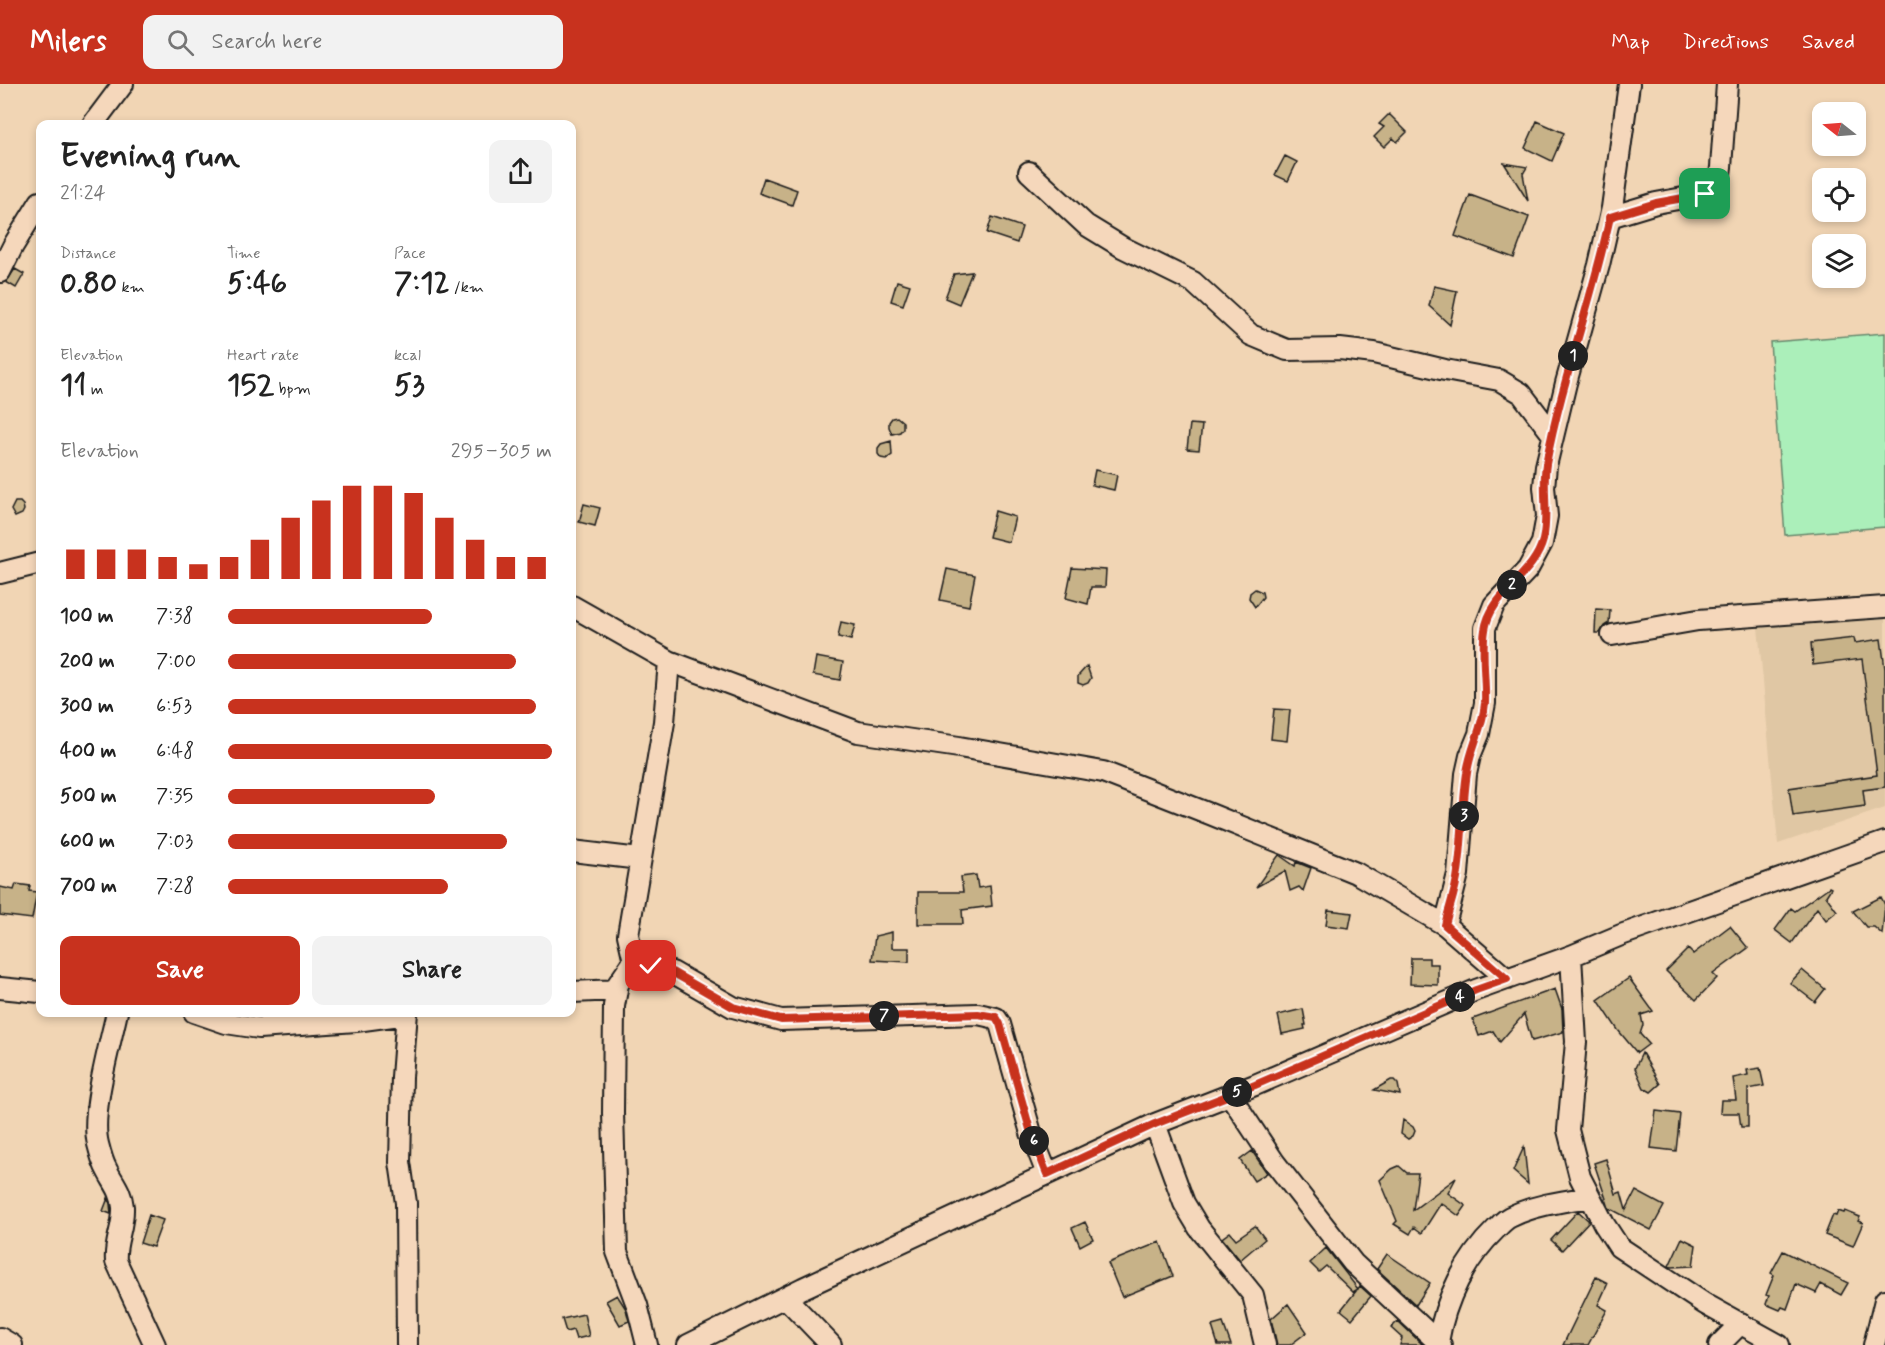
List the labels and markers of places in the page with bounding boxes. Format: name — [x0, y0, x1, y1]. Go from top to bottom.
pin — [1679, 168, 1730, 219]
pin: 1 — [1558, 341, 1588, 371]
pin: 2 — [1497, 570, 1527, 600]
pin: 3 — [1449, 801, 1479, 831]
pin — [625, 940, 676, 991]
pin: 4 — [1445, 982, 1475, 1012]
pin: 7 — [869, 1001, 899, 1031]
pin: 5 — [1222, 1077, 1252, 1107]
pin: 6 — [1019, 1126, 1049, 1156]

